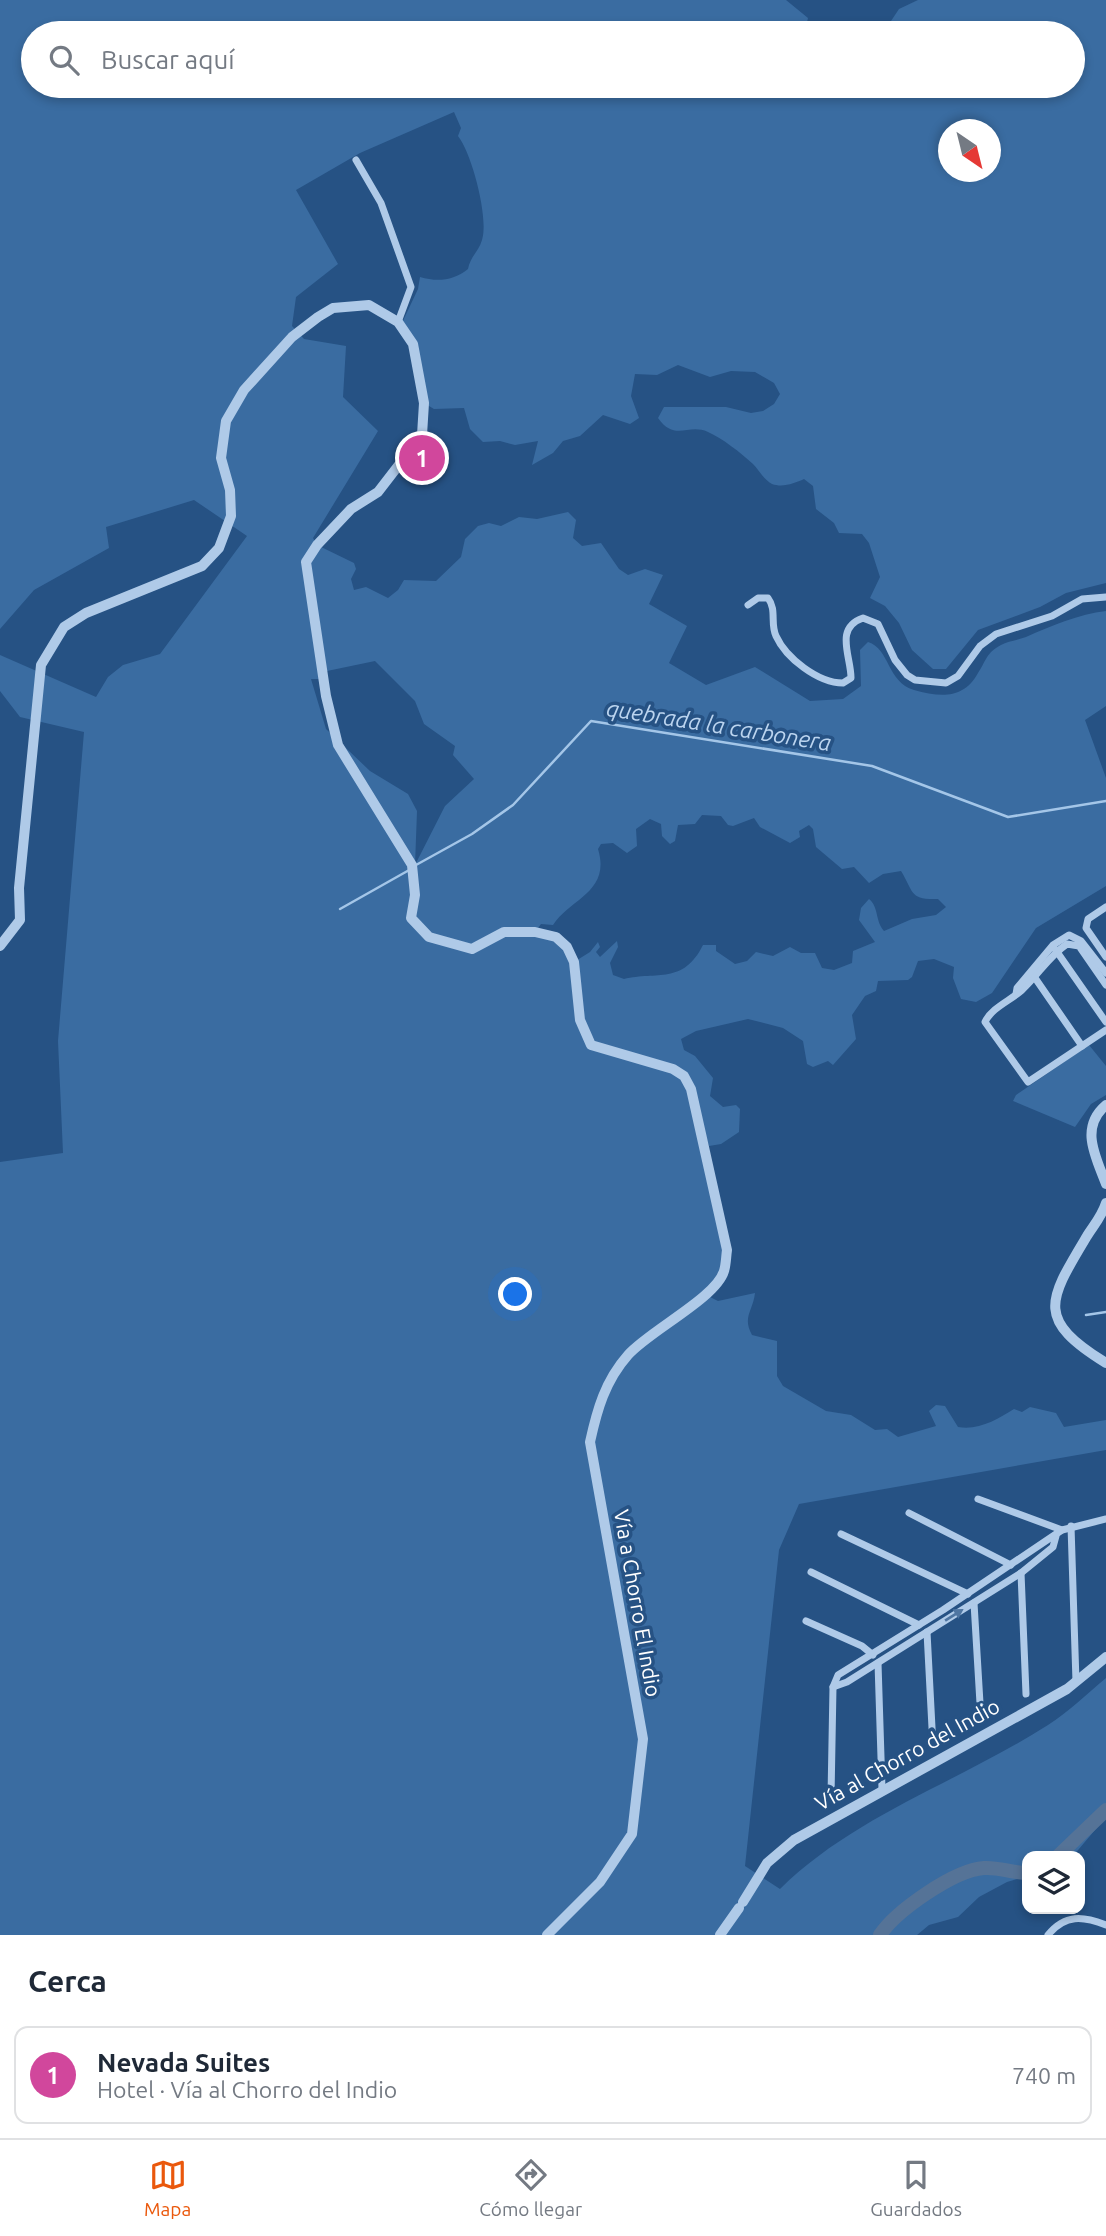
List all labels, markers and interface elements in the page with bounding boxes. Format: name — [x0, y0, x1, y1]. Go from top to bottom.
search box — [21, 21, 1085, 98]
icon: search — [45, 41, 83, 79]
text: Buscar aquí — [101, 45, 235, 74]
north arrow — [938, 119, 1001, 182]
pin: 1 — [399, 432, 445, 484]
water label: quebrada la carbonera — [605, 695, 833, 755]
your location — [498, 1277, 532, 1311]
street label: Vía a Chorro El Indio — [610, 1508, 666, 1698]
one-way arrow — [945, 1609, 964, 1622]
street label: Vía al Chorro del Indio — [811, 1693, 1003, 1815]
map controls — [1022, 1851, 1085, 1914]
button: layers — [1022, 1851, 1085, 1914]
text: Cerca — [28, 1964, 107, 1998]
text: Nevada Suites — [97, 2048, 270, 2077]
text: 1 — [47, 2063, 59, 2088]
text: 740 m — [1012, 2063, 1076, 2088]
text: Hotel · Vía al Chorro del Indio — [97, 2077, 397, 2102]
tab: Mapa — [144, 2156, 191, 2220]
tab: Cómo llegar — [479, 2156, 582, 2220]
tab: Guardados — [870, 2156, 962, 2220]

